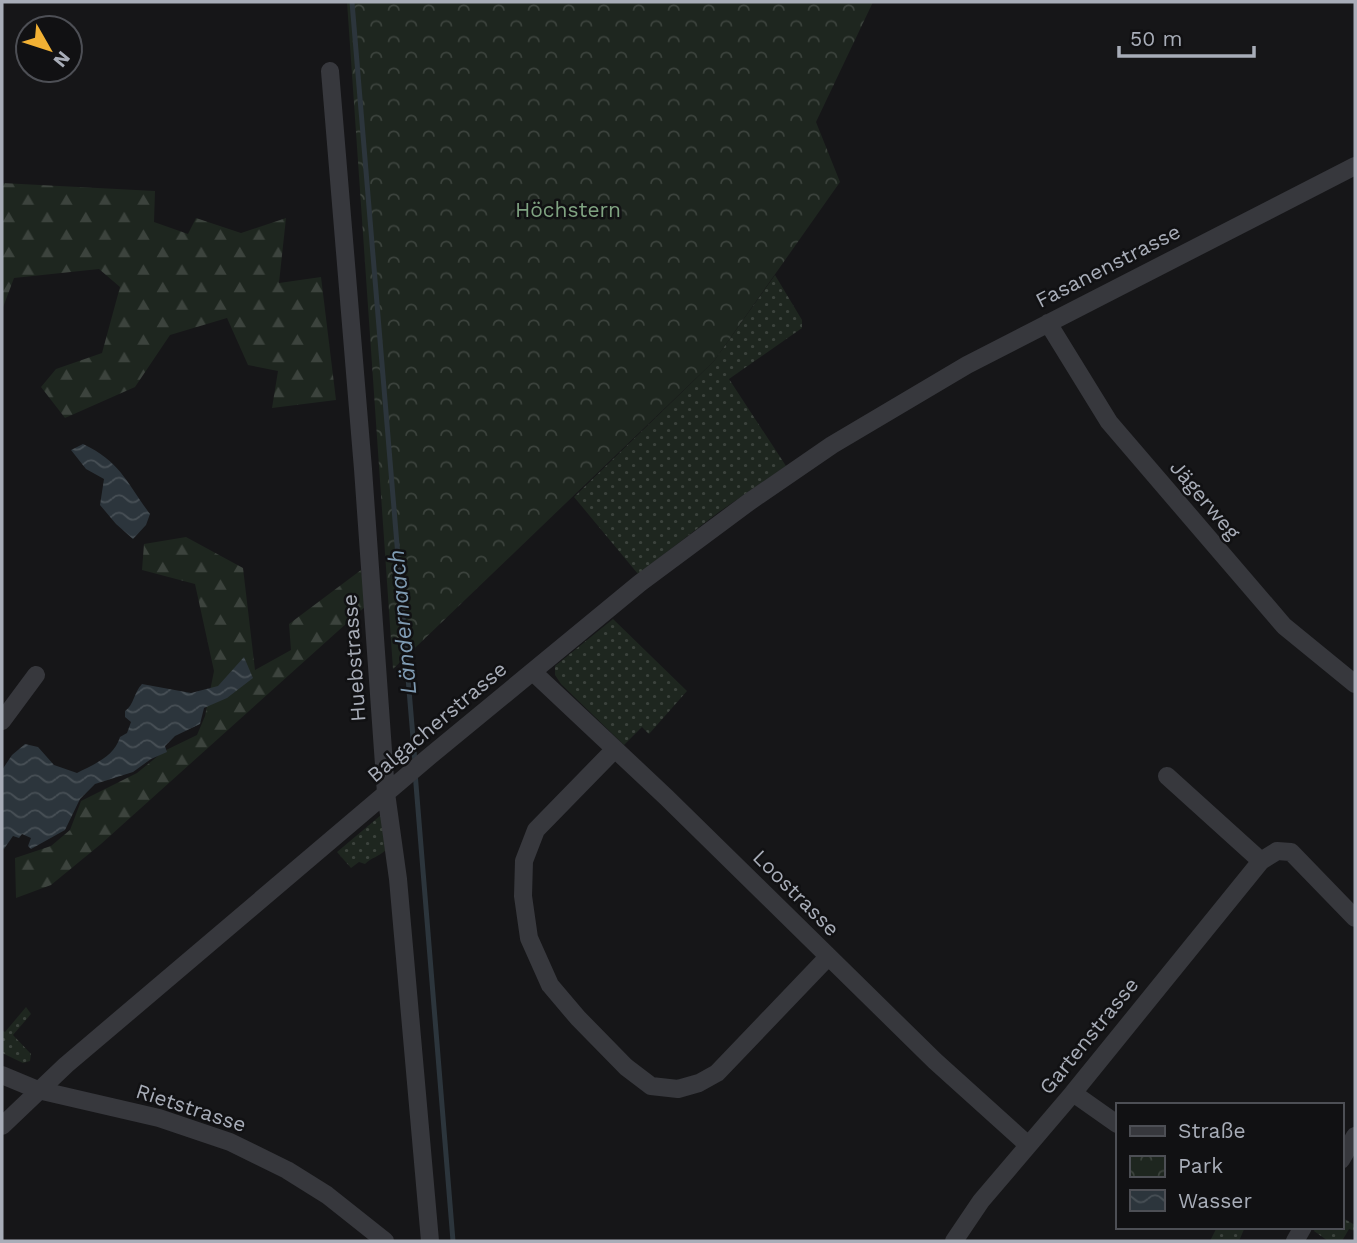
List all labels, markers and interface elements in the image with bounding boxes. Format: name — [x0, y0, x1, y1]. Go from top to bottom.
north arrow — [14, 14, 84, 84]
scale bar — [1119, 14, 1254, 58]
text: 50 m — [1130, 26, 1182, 51]
text: N — [48, 47, 75, 72]
park label: Höchstern — [515, 197, 621, 222]
street label: Fasanenstrasse — [1031, 218, 1184, 313]
street label: Jägerweg — [1165, 455, 1246, 545]
water label: Ländernaach — [383, 548, 422, 696]
street label: Huebstrasse — [337, 593, 370, 723]
street label: Balgacherstrasse — [362, 656, 512, 787]
street label: Loostrasse — [748, 844, 845, 941]
street label: Gartenstrasse — [1034, 972, 1143, 1099]
street label: Rietstrasse — [133, 1078, 249, 1137]
legend — [1116, 1103, 1343, 1229]
text: Straße — [1178, 1118, 1246, 1143]
text: Park — [1178, 1153, 1223, 1178]
text: Wasser — [1178, 1188, 1252, 1213]

